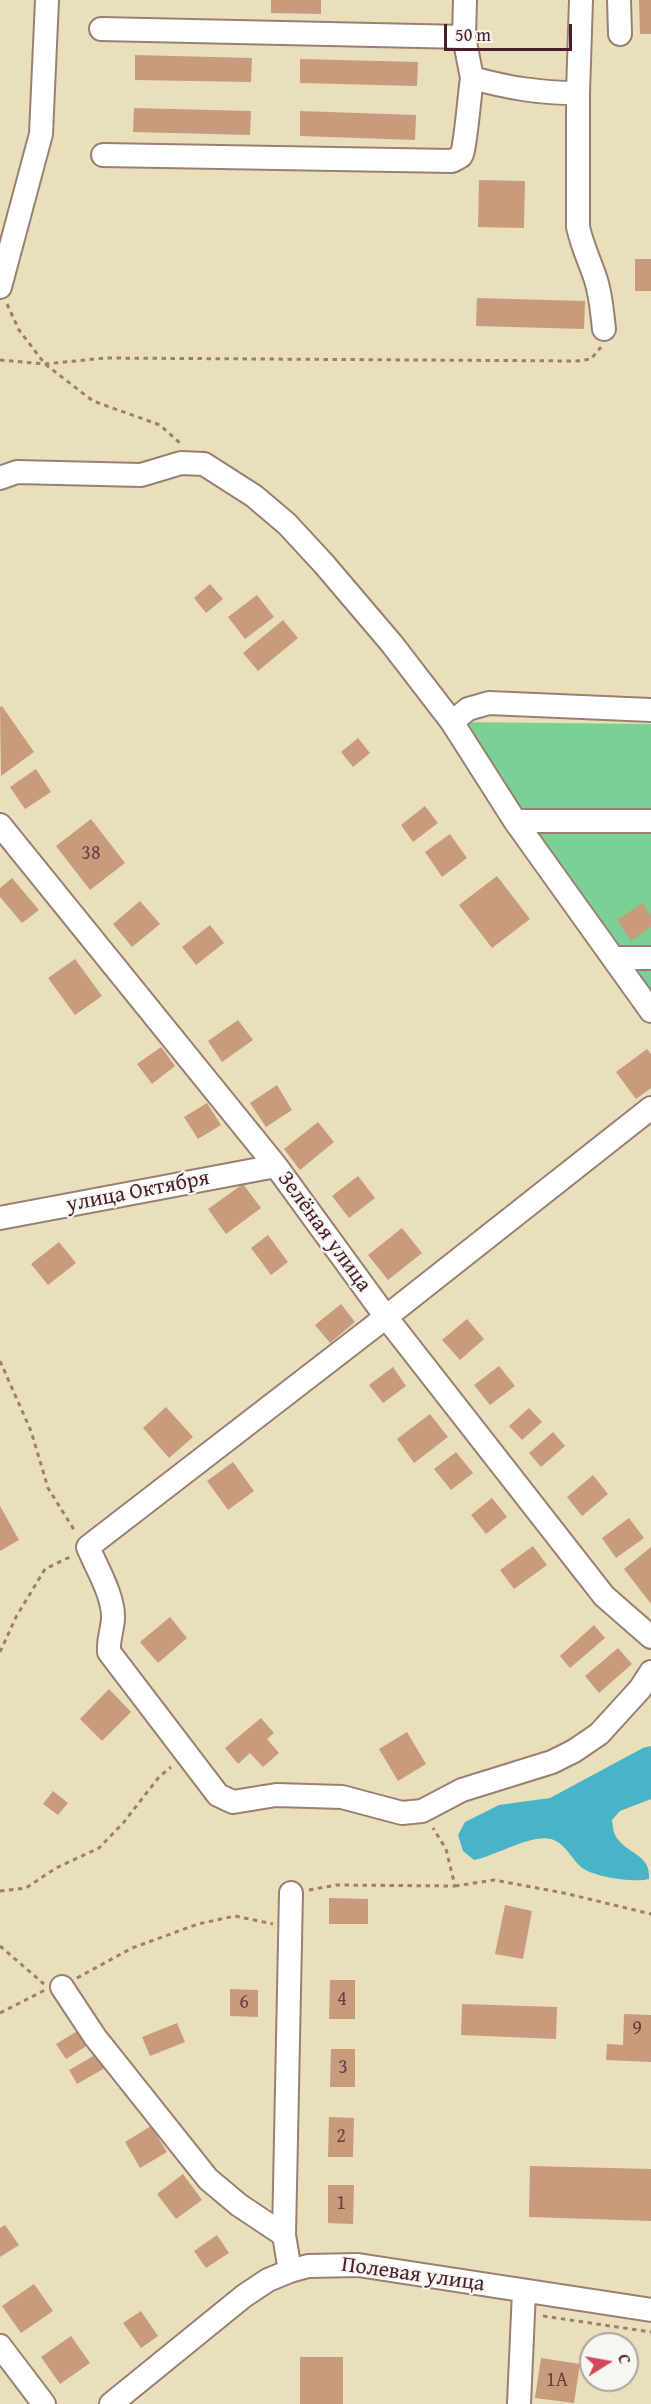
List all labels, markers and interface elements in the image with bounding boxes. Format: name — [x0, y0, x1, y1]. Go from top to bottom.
scale bar — [447, 12, 574, 50]
text: 50 m — [455, 21, 491, 48]
house number: 38 — [81, 842, 101, 866]
street label: улица Октября — [64, 1165, 212, 1219]
street label: Зелёная улица — [271, 1167, 377, 1297]
house number: 4 — [337, 1988, 347, 2012]
house number: 6 — [239, 1991, 249, 2015]
house number: 9 — [632, 2017, 642, 2041]
house number: 3 — [338, 2056, 348, 2080]
house number: 2 — [336, 2125, 346, 2149]
house number: 1 — [336, 2192, 346, 2216]
street label: Полевая улица — [340, 2252, 486, 2298]
north arrow — [579, 2332, 639, 2392]
text: С — [612, 2352, 637, 2366]
house number: 1А — [546, 2369, 568, 2393]

